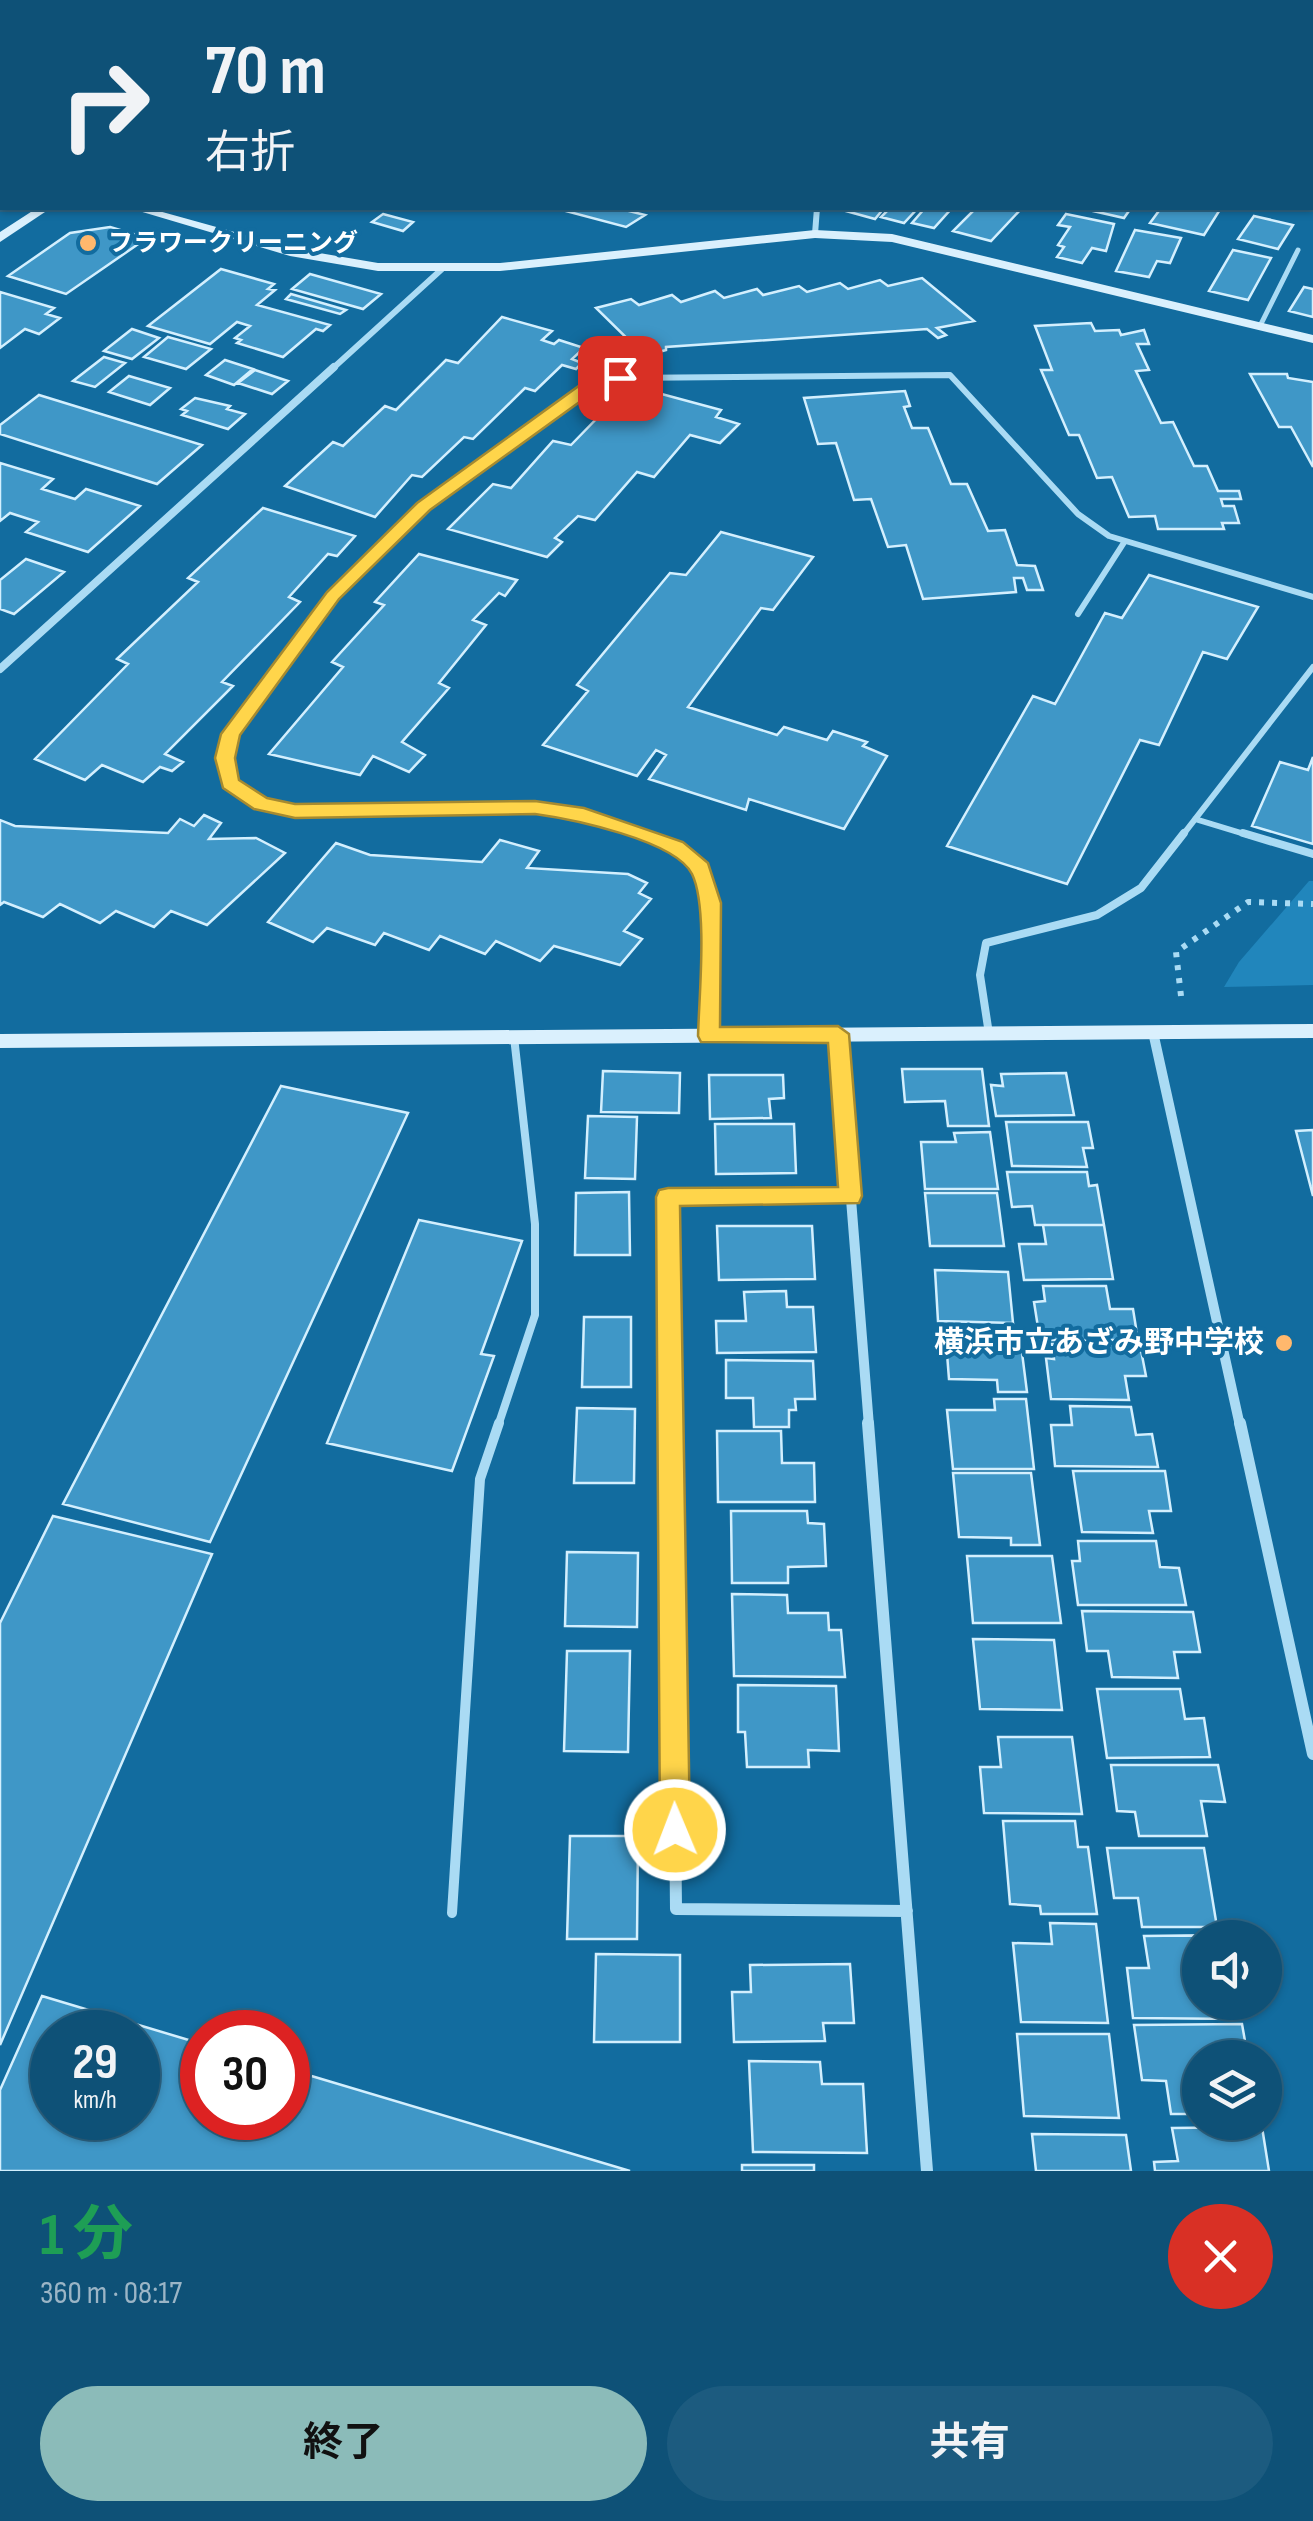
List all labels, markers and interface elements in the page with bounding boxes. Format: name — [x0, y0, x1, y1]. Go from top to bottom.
text: 70 m — [205, 30, 326, 114]
icon: right — [40, 40, 170, 170]
text: 右折 — [205, 126, 295, 181]
place label: フラワークリーニング — [108, 228, 358, 259]
marker: フラワークリーニング — [77, 232, 99, 254]
pin — [578, 336, 663, 421]
icon: arrive — [593, 351, 648, 406]
place label: 横浜市立あざみ野中学校 — [934, 1325, 1264, 1361]
marker: 横浜市立あざみ野中学校 — [1273, 1332, 1295, 1354]
position arrow — [623, 1778, 727, 1882]
map controls — [1182, 1920, 1282, 2140]
button: sound — [1182, 1920, 1282, 2020]
speed limit sign: 30 — [180, 2010, 310, 2140]
text: 29 — [72, 2033, 118, 2093]
button: layers — [1182, 2040, 1282, 2140]
text: km/h — [73, 2085, 117, 2116]
text: 1 分 — [40, 2200, 133, 2272]
button: close — [1168, 2204, 1273, 2309]
text: 360 m · 08:17 — [40, 2274, 182, 2313]
button: 終了 — [40, 2386, 647, 2501]
button: 共有 — [667, 2386, 1273, 2501]

